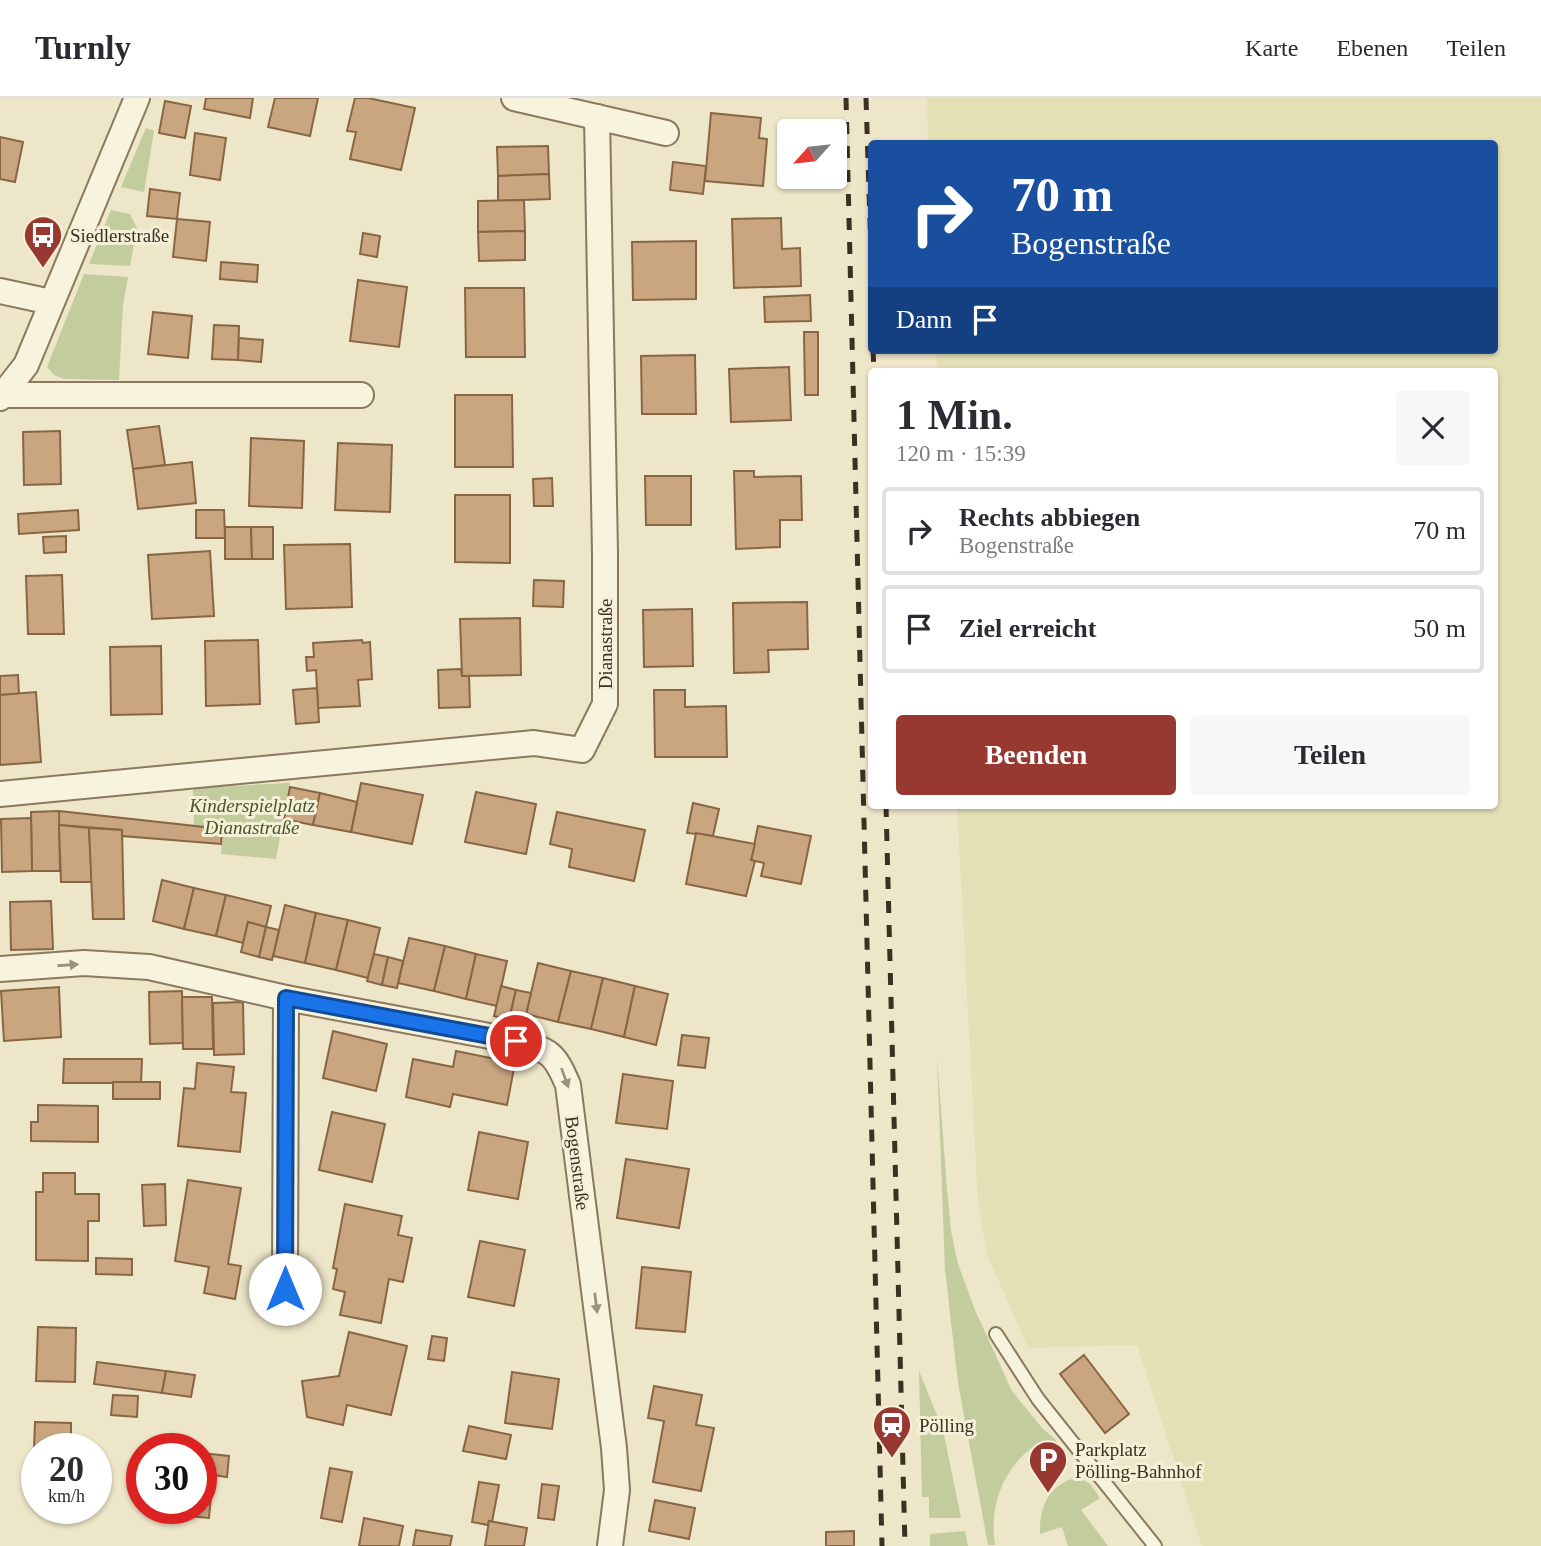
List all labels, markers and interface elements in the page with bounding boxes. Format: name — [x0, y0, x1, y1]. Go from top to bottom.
text: Turnly — [35, 30, 131, 66]
text: Karte — [1245, 35, 1298, 61]
text: Ebenen — [1336, 35, 1408, 61]
text: Teilen — [1446, 35, 1506, 61]
north arrow — [777, 119, 847, 189]
map controls — [777, 119, 847, 189]
text: 70 m — [1011, 167, 1113, 222]
icon: right — [896, 168, 987, 259]
bus stop icon: Siedlerstraße — [22, 214, 64, 269]
place label: Siedlerstraße — [70, 225, 169, 246]
text: Bogenstraße — [1011, 225, 1171, 261]
icon: arrive — [966, 301, 1004, 339]
text: Dann — [896, 305, 952, 334]
button: close — [1396, 391, 1470, 465]
text: 1 Min. — [896, 392, 1013, 438]
text: 120 m · 15:39 — [896, 441, 1026, 466]
text: Rechts abbiegen — [959, 503, 1140, 532]
icon: right — [900, 512, 938, 550]
text: 70 m — [1413, 516, 1466, 545]
text: Bogenstraße — [959, 533, 1074, 558]
street label: Dianastraße — [595, 599, 616, 689]
icon: arrive — [900, 610, 938, 648]
text: Ziel erreicht — [959, 614, 1096, 643]
text: 50 m — [1413, 614, 1466, 643]
button: Beenden — [896, 715, 1176, 795]
button: Teilen — [1190, 715, 1470, 795]
park label: Kinderspielplatz Dianastraße — [188, 795, 315, 838]
one-way arrow — [57, 959, 79, 970]
pin — [486, 1011, 546, 1071]
icon: arrive — [497, 1022, 535, 1060]
one-way arrow — [559, 1068, 570, 1089]
street label: Bogenstraße — [561, 1115, 594, 1211]
position arrow — [248, 1252, 322, 1326]
one-way arrow — [591, 1293, 602, 1315]
station icon: Pölling — [871, 1404, 913, 1459]
place label: Pölling — [919, 1415, 974, 1436]
speed limit sign: 30 — [126, 1433, 217, 1524]
parking icon: Parkplatz Pölling-Bahnhof — [1027, 1439, 1069, 1494]
place label: Parkplatz Pölling-Bahnhof — [1075, 1439, 1202, 1482]
text: 20 — [49, 1450, 84, 1489]
text: km/h — [48, 1486, 85, 1506]

